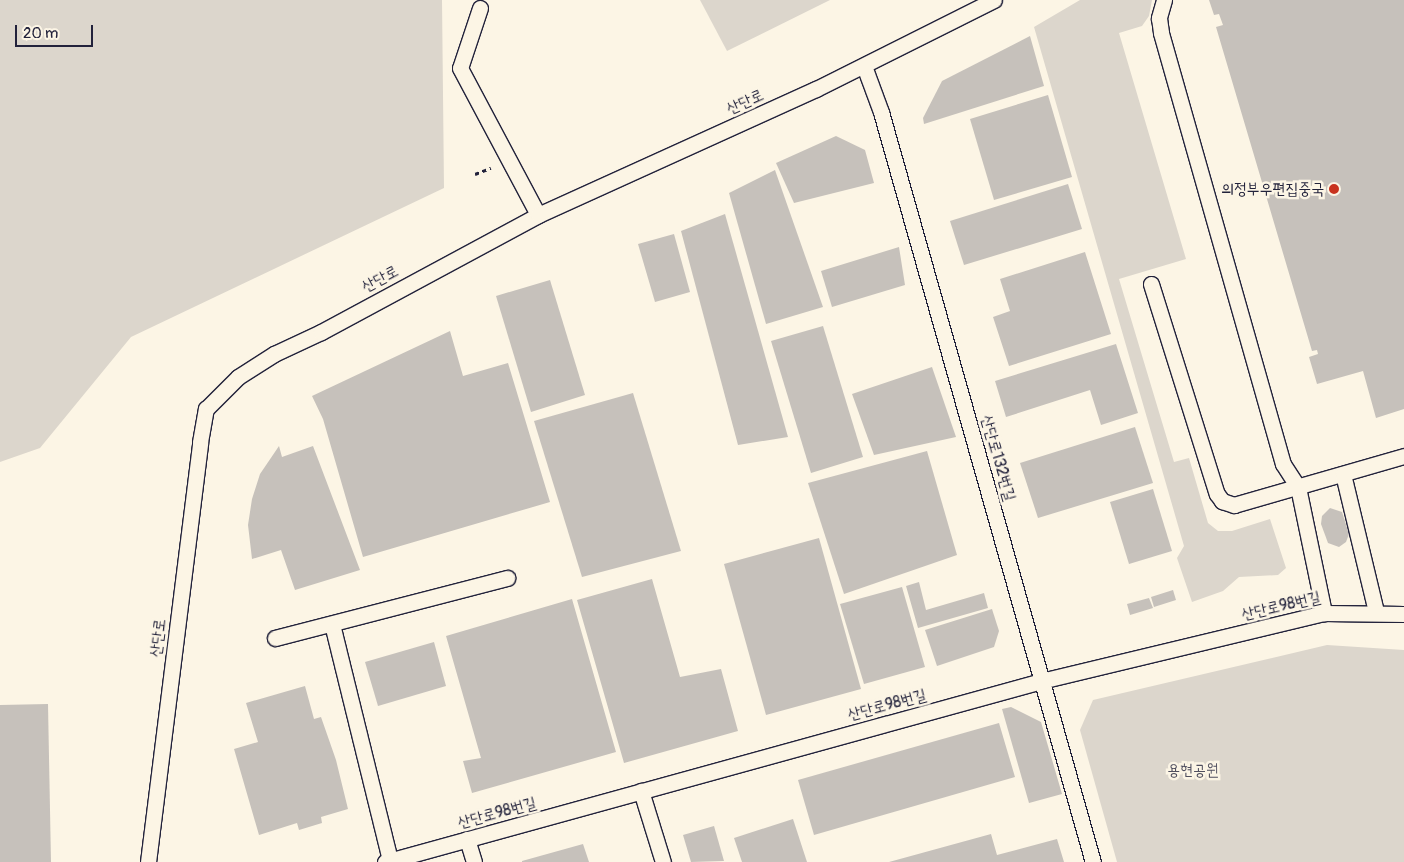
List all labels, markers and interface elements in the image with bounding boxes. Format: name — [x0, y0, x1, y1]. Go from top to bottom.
scale bar — [18, 15, 95, 47]
text: 20 m — [23, 24, 58, 43]
street label: 산단로 — [723, 85, 767, 119]
place label: 의정부우편집중국 — [1221, 179, 1324, 199]
marker: 의정부우편집중국 — [1328, 183, 1340, 195]
street label: 산단로 — [358, 261, 402, 297]
street label: 산단로132번길 — [977, 413, 1019, 503]
street label: 산단로98번길 — [1240, 588, 1322, 624]
street label: 산단로 — [146, 618, 170, 658]
street label: 산단로98번길 — [846, 685, 928, 725]
park label: 용현공원 — [1167, 760, 1219, 780]
street label: 산단로98번길 — [456, 793, 538, 833]

